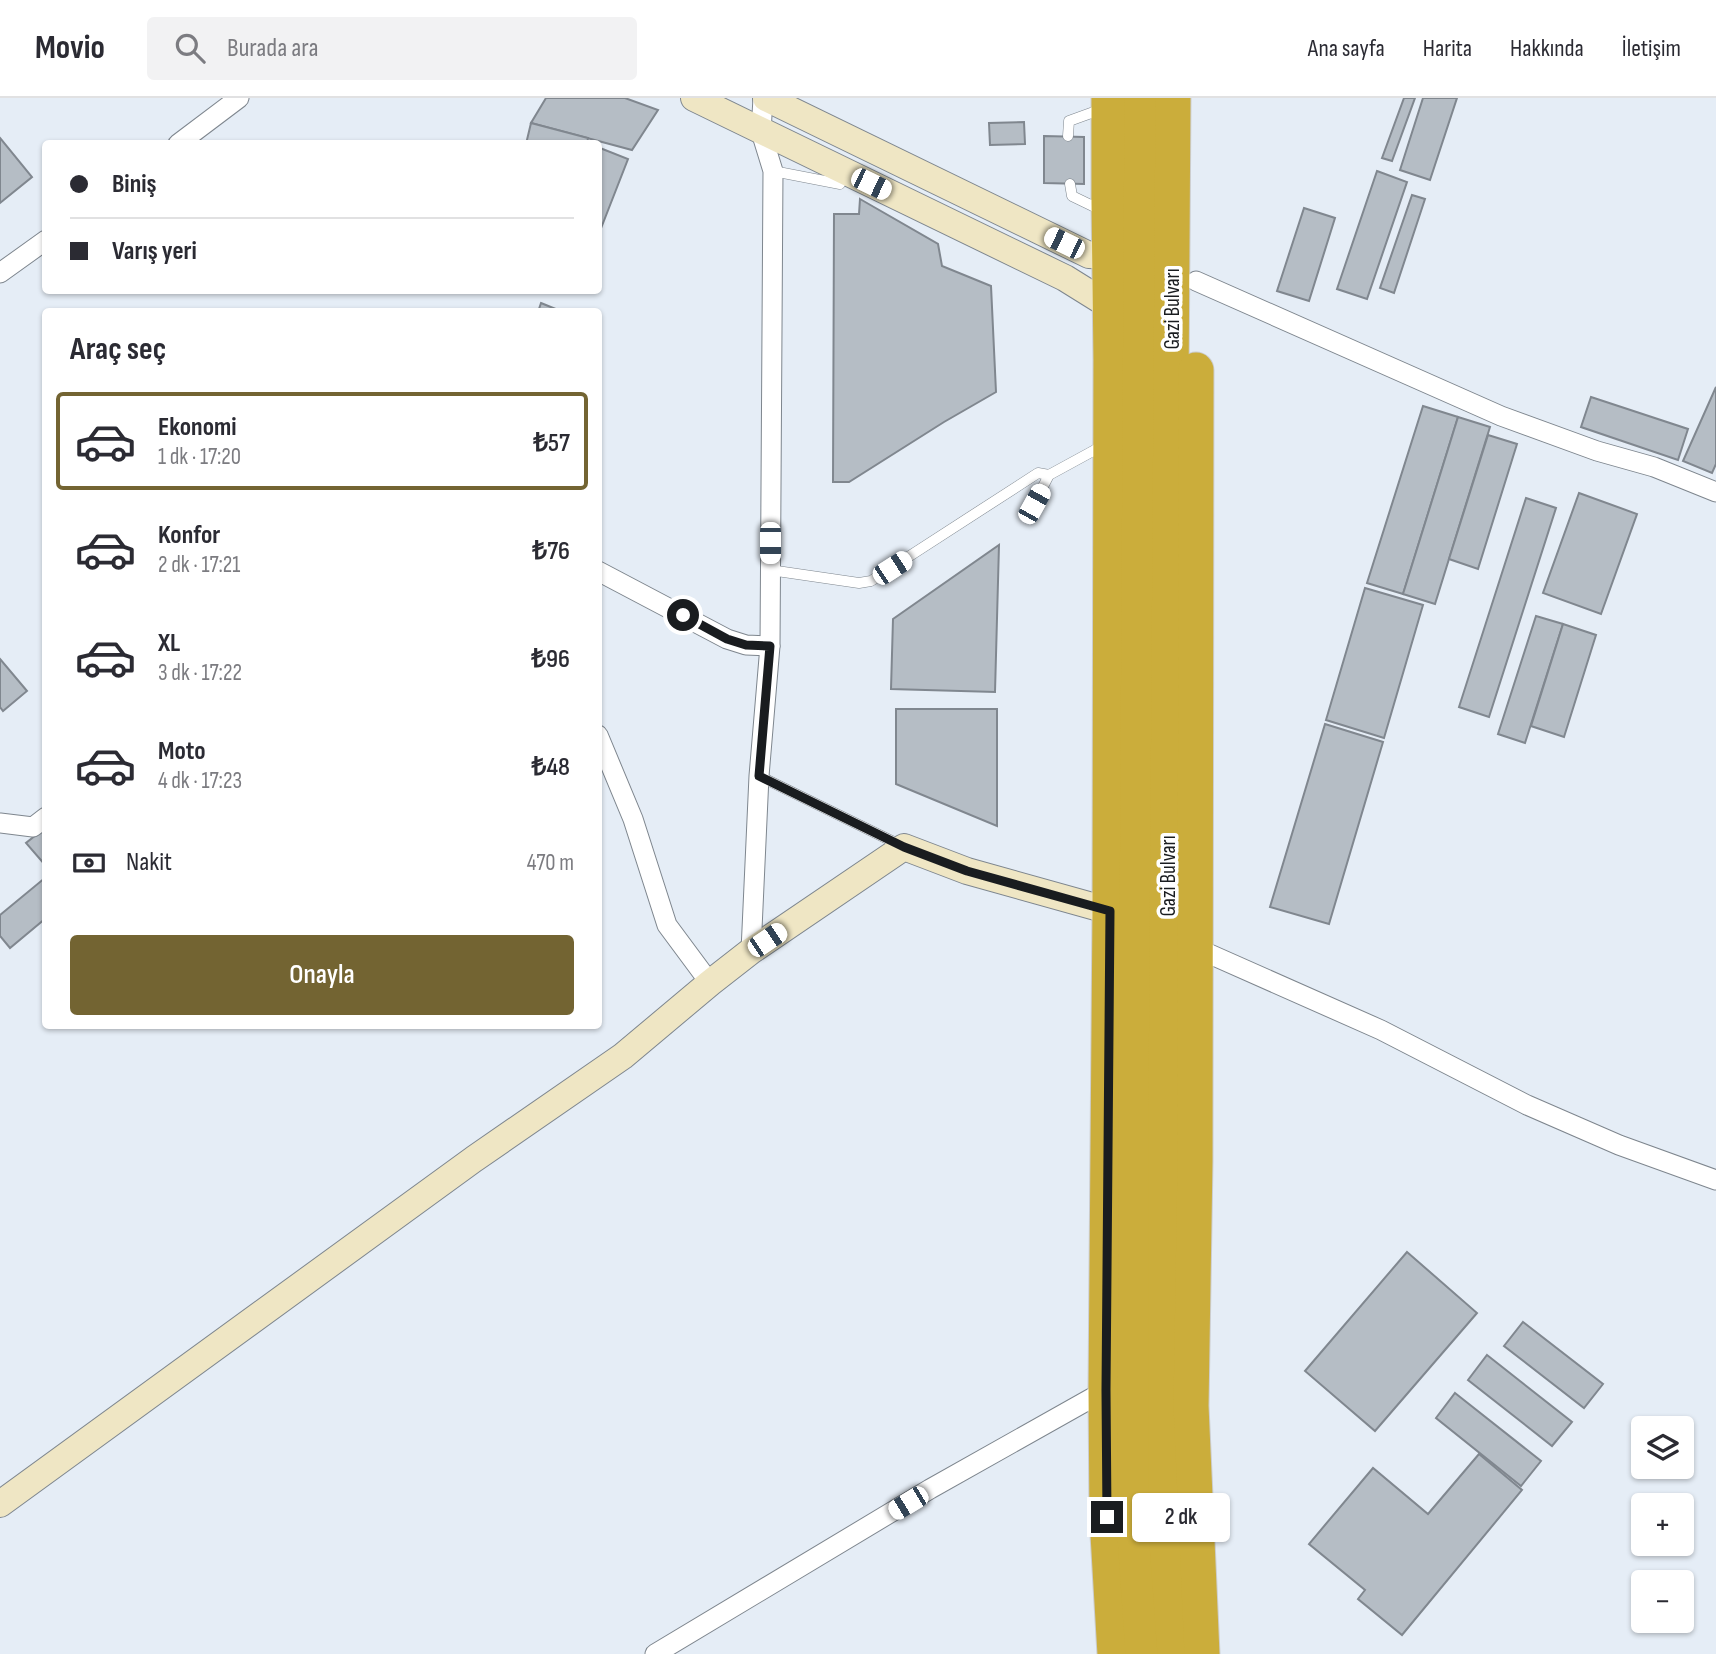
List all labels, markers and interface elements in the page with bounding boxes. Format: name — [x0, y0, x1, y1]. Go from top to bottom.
search box — [147, 17, 637, 80]
text: Movio — [35, 28, 105, 68]
icon: search — [171, 29, 209, 67]
text: Burada ara — [227, 33, 318, 64]
text: Ana sayfa — [1308, 34, 1385, 63]
text: Harita — [1423, 34, 1472, 63]
text: Hakkında — [1510, 34, 1584, 63]
text: İletişim — [1622, 34, 1681, 63]
car — [848, 165, 895, 203]
text: Biniş — [112, 169, 156, 200]
car — [1041, 224, 1088, 262]
text: Varış yeri — [112, 236, 197, 267]
street label: Gazi Bulvarı — [1160, 268, 1185, 350]
text: Araç seç — [70, 330, 166, 369]
icon: car — [74, 410, 137, 473]
text: Ekonomi — [158, 412, 237, 443]
text: ₺57 — [533, 428, 570, 459]
text: 1 dk · 17:20 — [158, 443, 241, 471]
car — [1015, 481, 1054, 527]
icon: car — [74, 518, 137, 581]
text: Konfor — [158, 520, 220, 551]
car — [760, 522, 781, 564]
text: ₺76 — [532, 536, 570, 567]
car — [869, 548, 916, 588]
text: 2 dk · 17:21 — [158, 551, 240, 579]
route start — [667, 599, 699, 631]
icon: car — [74, 626, 137, 689]
text: XL — [158, 628, 180, 659]
text: ₺96 — [531, 644, 570, 675]
text: 3 dk · 17:22 — [158, 659, 242, 687]
icon: car — [74, 734, 137, 797]
text: Moto — [158, 736, 206, 767]
text: ₺48 — [532, 752, 570, 783]
text: 4 dk · 17:23 — [158, 767, 242, 795]
street label: Gazi Bulvarı — [1156, 835, 1181, 917]
icon: cash — [70, 844, 108, 882]
text: Nakit — [126, 847, 172, 878]
text: 470 m — [527, 849, 574, 877]
car — [744, 920, 791, 960]
button: Onayla — [70, 935, 574, 1015]
map controls — [1631, 1416, 1694, 1633]
button: layers — [1631, 1416, 1694, 1479]
car — [885, 1483, 932, 1523]
callout: 2 dk — [1132, 1492, 1230, 1542]
button: + — [1631, 1493, 1694, 1556]
route end — [1091, 1501, 1123, 1533]
text: 2 dk — [1165, 1503, 1197, 1531]
button: − — [1631, 1570, 1694, 1633]

